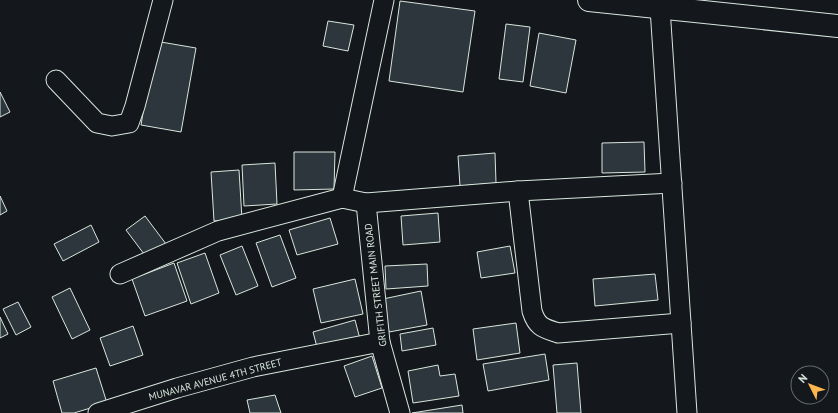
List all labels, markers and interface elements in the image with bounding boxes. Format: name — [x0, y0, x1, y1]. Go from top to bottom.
street label: GRIFITH STREET MAIN ROAD — [361, 223, 389, 347]
street label: MUNAVAR AVENUE 4TH STREET — [147, 355, 283, 404]
north arrow — [790, 365, 830, 405]
text: N — [795, 371, 810, 386]

